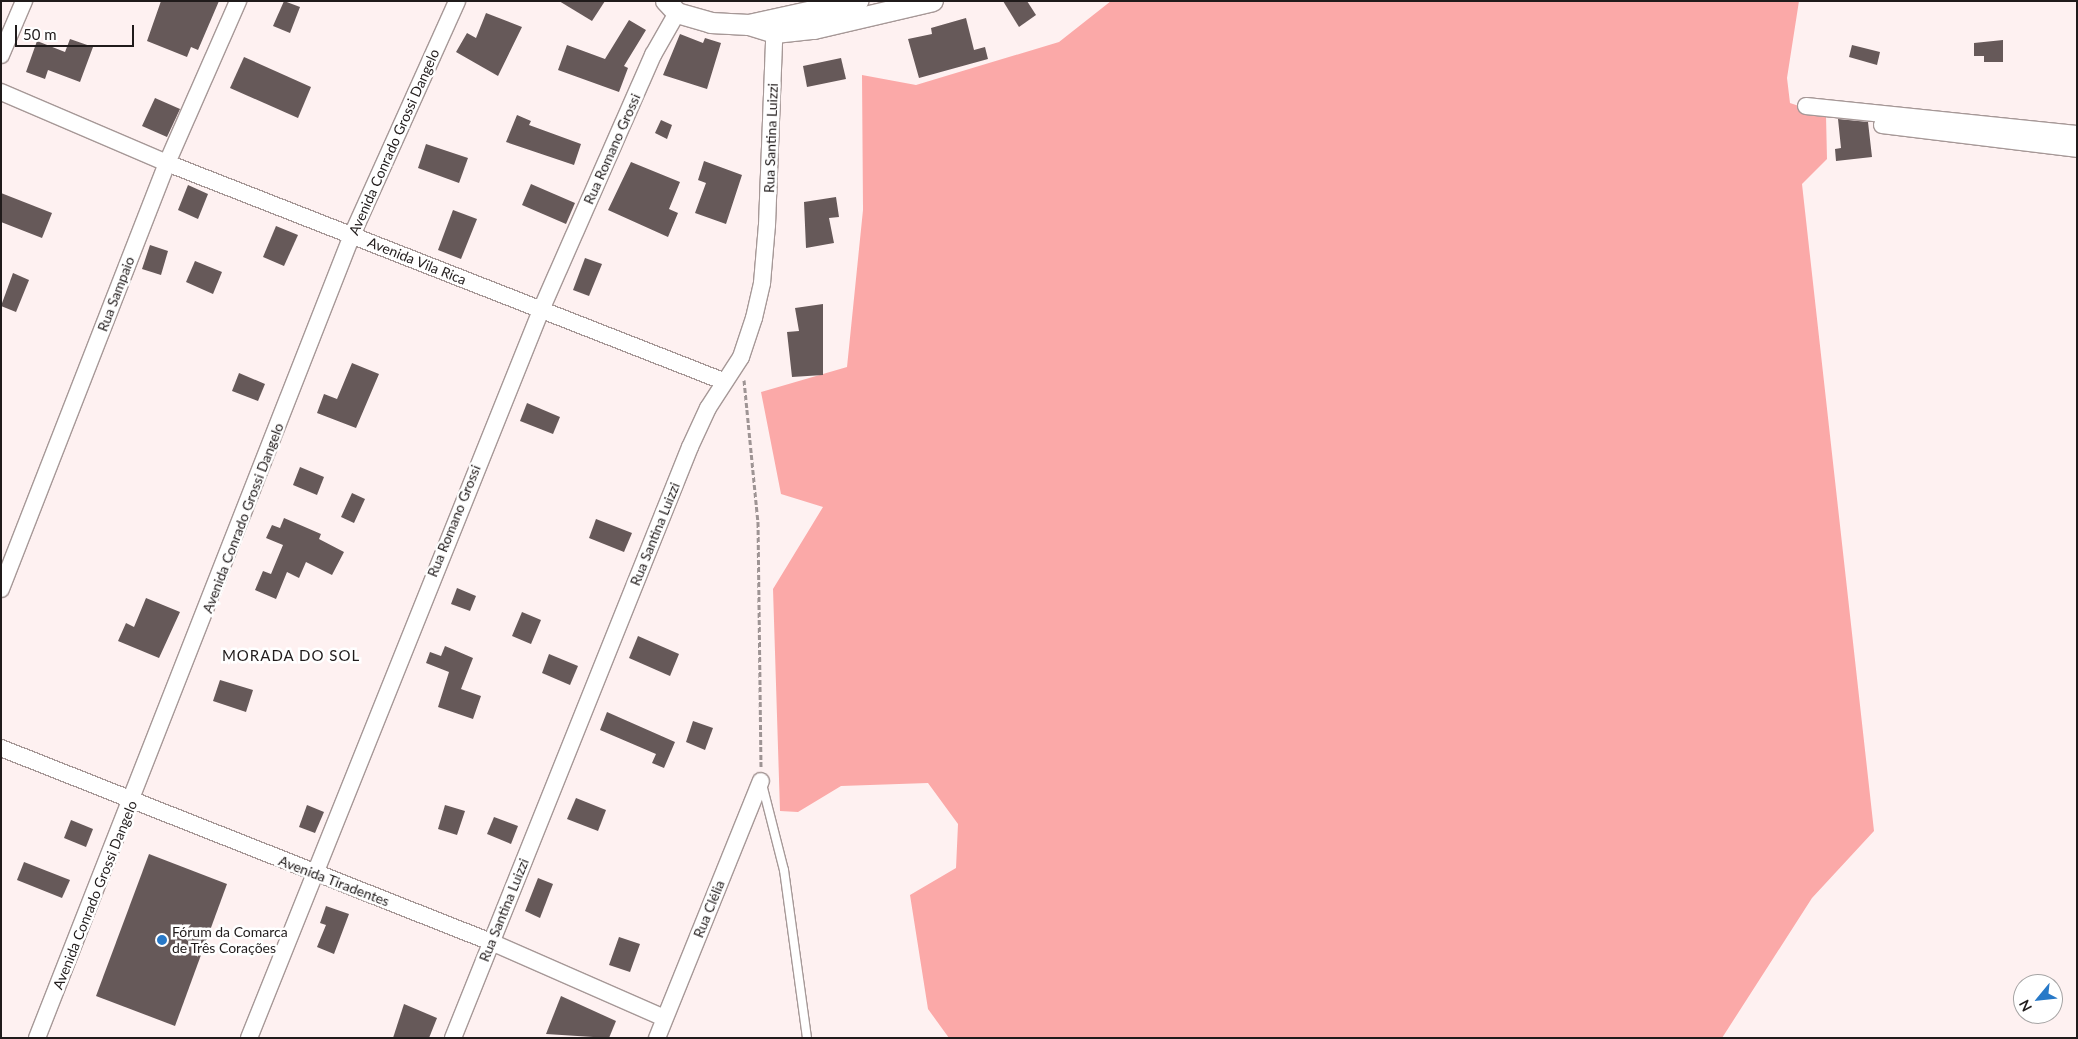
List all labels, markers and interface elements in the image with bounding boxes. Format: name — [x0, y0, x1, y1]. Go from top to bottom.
scale bar — [18, 15, 136, 47]
text: 50 m — [23, 25, 57, 43]
street label: Avenida Conrado Grossi Dangelo — [345, 46, 443, 238]
street label: Rua Santina Luizzi — [761, 83, 781, 193]
street label: Rua Romano Grossi — [580, 91, 644, 207]
street label: Avenida Vila Rica — [365, 233, 469, 289]
street label: Rua Sampaio — [94, 254, 138, 334]
street label: Avenida Conrado Grossi Dangelo — [199, 421, 287, 615]
street label: Rua Romano Grossi — [424, 463, 484, 579]
street label: Rua Santina Luizzi — [627, 480, 683, 588]
district label: MORADA DO SOL — [220, 647, 362, 665]
street label: Avenida Conrado Grossi Dangelo — [49, 798, 141, 992]
street label: Avenida Tiradentes — [276, 852, 392, 910]
street label: Rua Santina Luizzi — [476, 856, 532, 964]
street label: Rua Clélia — [690, 878, 728, 940]
place label: Fórum da Comarca de Três Corações — [172, 924, 288, 956]
marker: Fórum da Comarca de Três Corações — [156, 934, 168, 946]
north arrow — [2013, 974, 2063, 1024]
text: N — [2015, 997, 2035, 1015]

